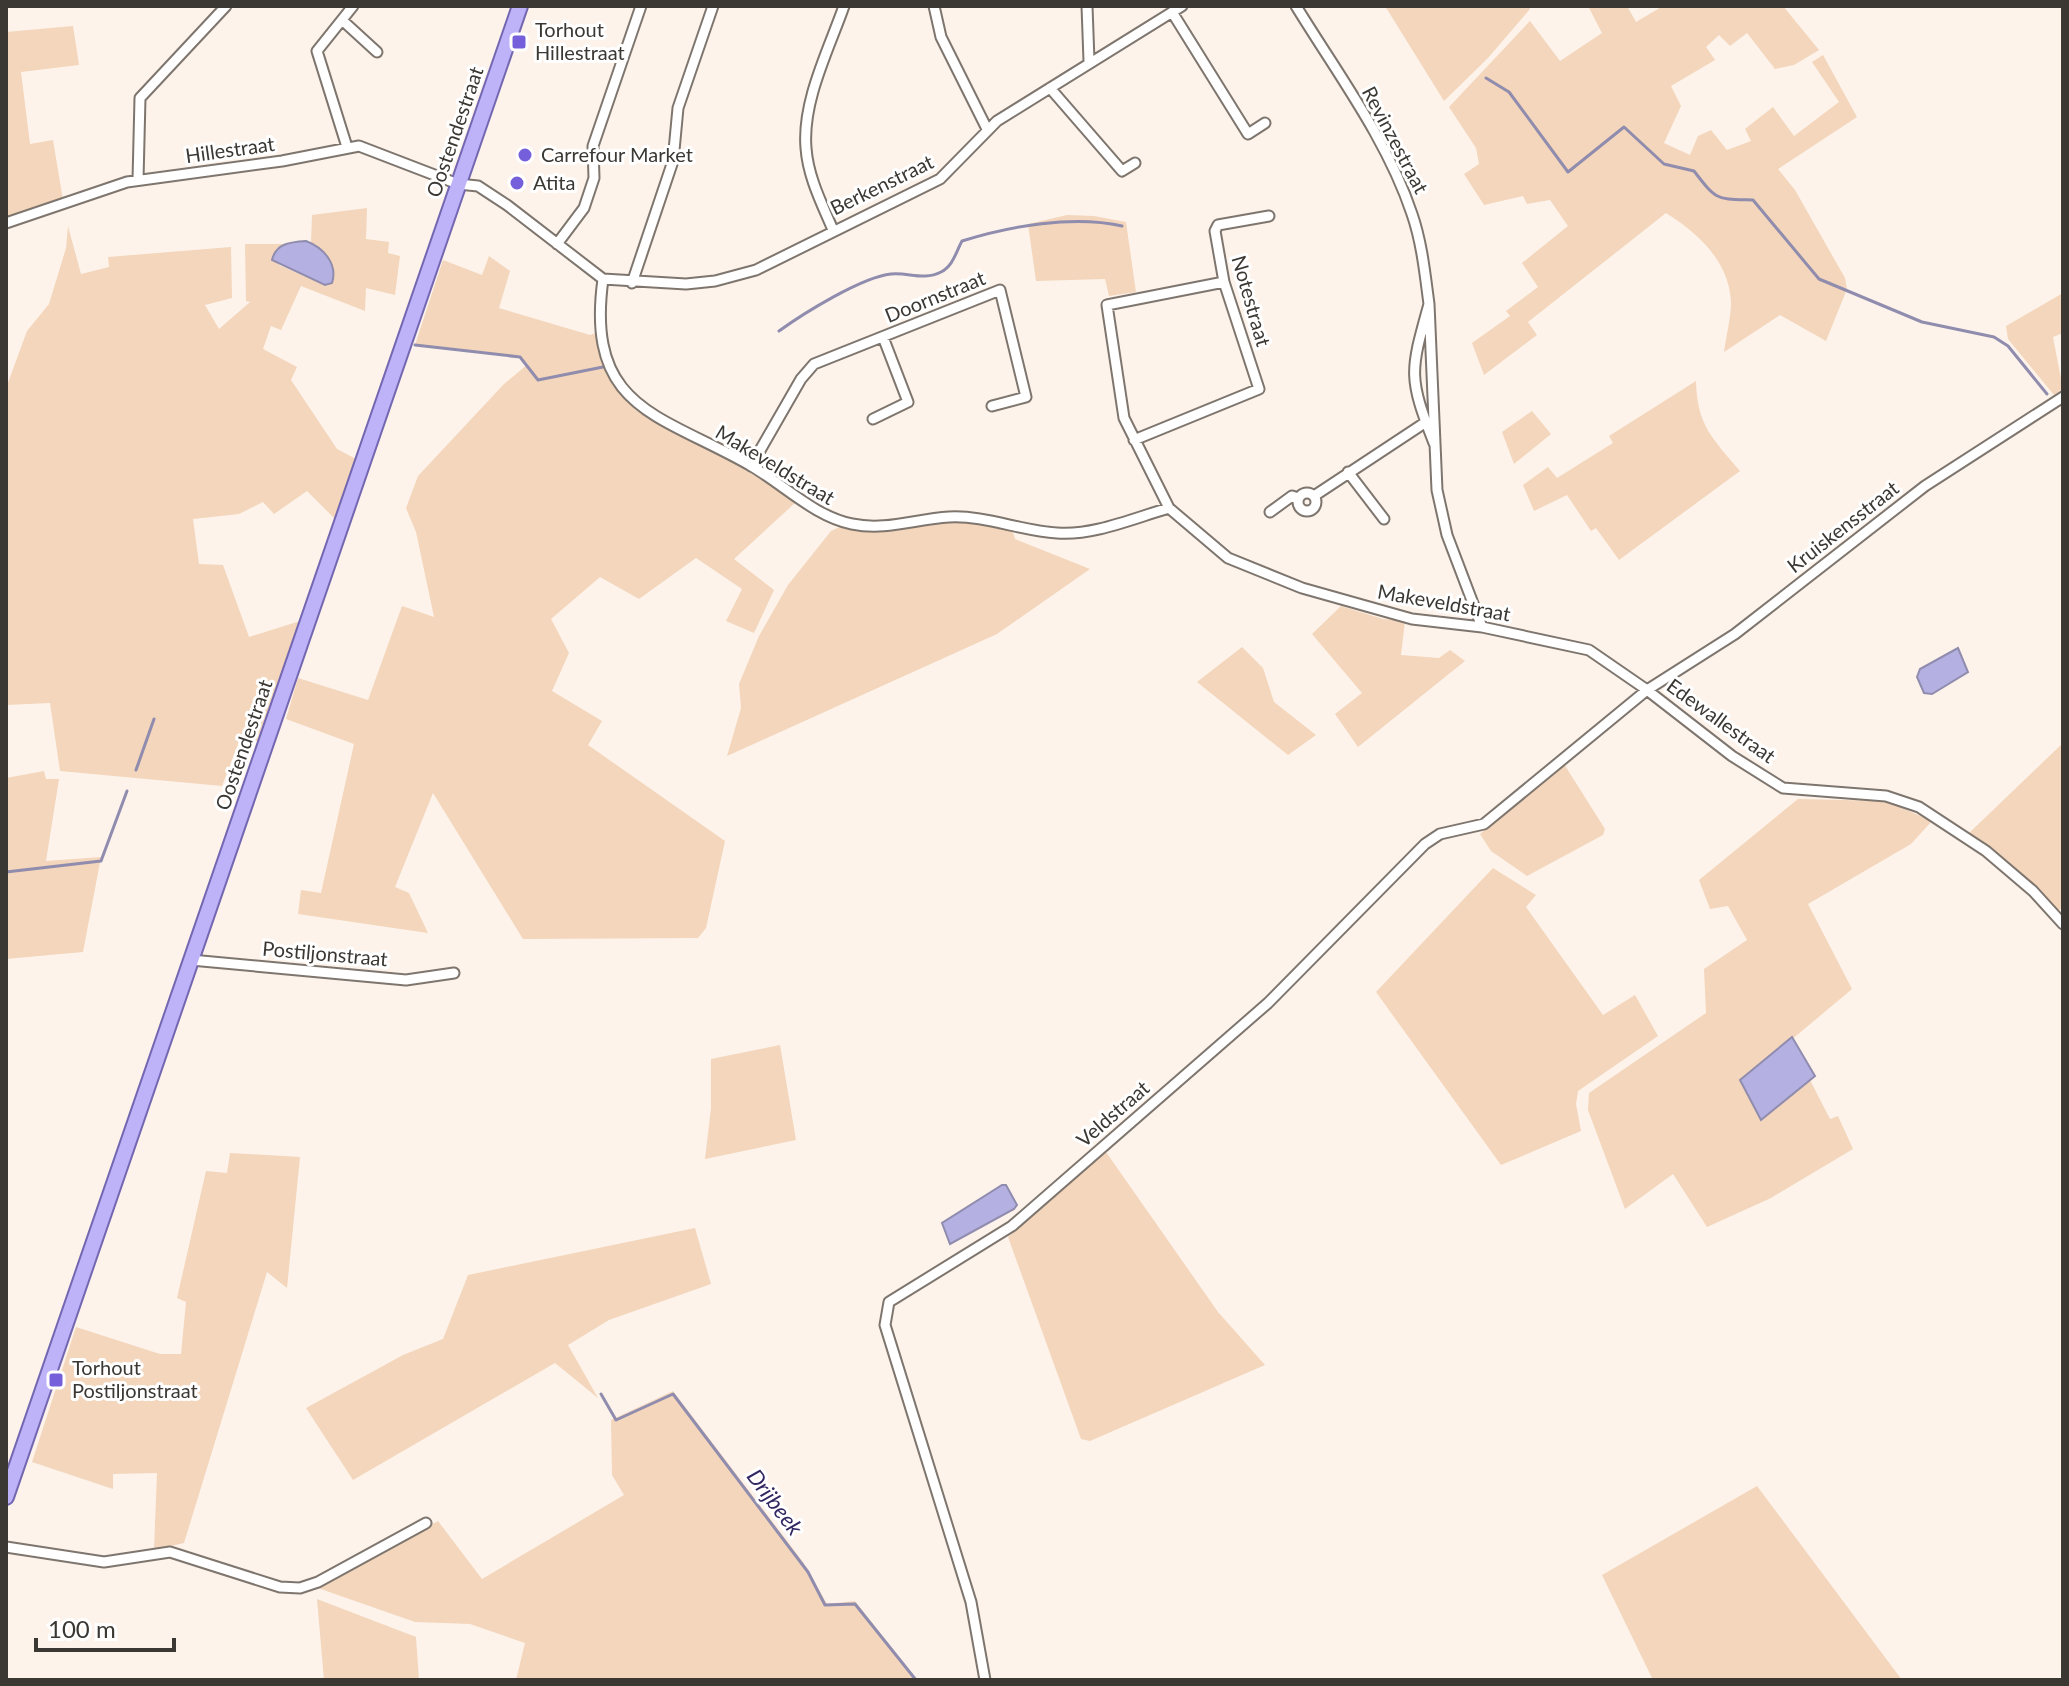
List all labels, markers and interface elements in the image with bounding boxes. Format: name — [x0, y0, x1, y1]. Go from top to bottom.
place label: Torhout Hillestraat — [535, 17, 625, 64]
marker: Torhout Hillestraat — [510, 33, 528, 51]
street label: Oostendestraat — [421, 63, 488, 200]
street label: Revinzestraat — [1358, 82, 1434, 197]
street label: Hillestraat — [184, 131, 276, 167]
place label: Carrefour Market — [541, 142, 693, 166]
marker: Carrefour Market — [516, 146, 534, 164]
street label: Berkenstraat — [826, 149, 937, 219]
place label: Atita — [533, 170, 575, 194]
marker: Atita — [508, 174, 526, 192]
street label: Notestraat — [1228, 252, 1276, 349]
street label: Doornstraat — [881, 265, 988, 327]
street label: Makeveldstraat — [712, 419, 839, 509]
street label: Kruiskensstraat — [1782, 475, 1903, 577]
street label: Makeveldstraat — [1376, 579, 1513, 626]
street label: Edewallestraat — [1663, 673, 1781, 768]
street label: Oostendestraat — [210, 676, 277, 813]
street label: Postiljonstraat — [261, 936, 389, 970]
street label: Veldstraat — [1071, 1075, 1154, 1151]
place label: Torhout Postiljonstraat — [72, 1355, 198, 1402]
marker: Torhout Postiljonstraat — [47, 1371, 65, 1389]
water label: Drijbeek — [742, 1463, 809, 1541]
scale bar — [36, 1602, 174, 1652]
text: 100 m — [48, 1614, 116, 1643]

